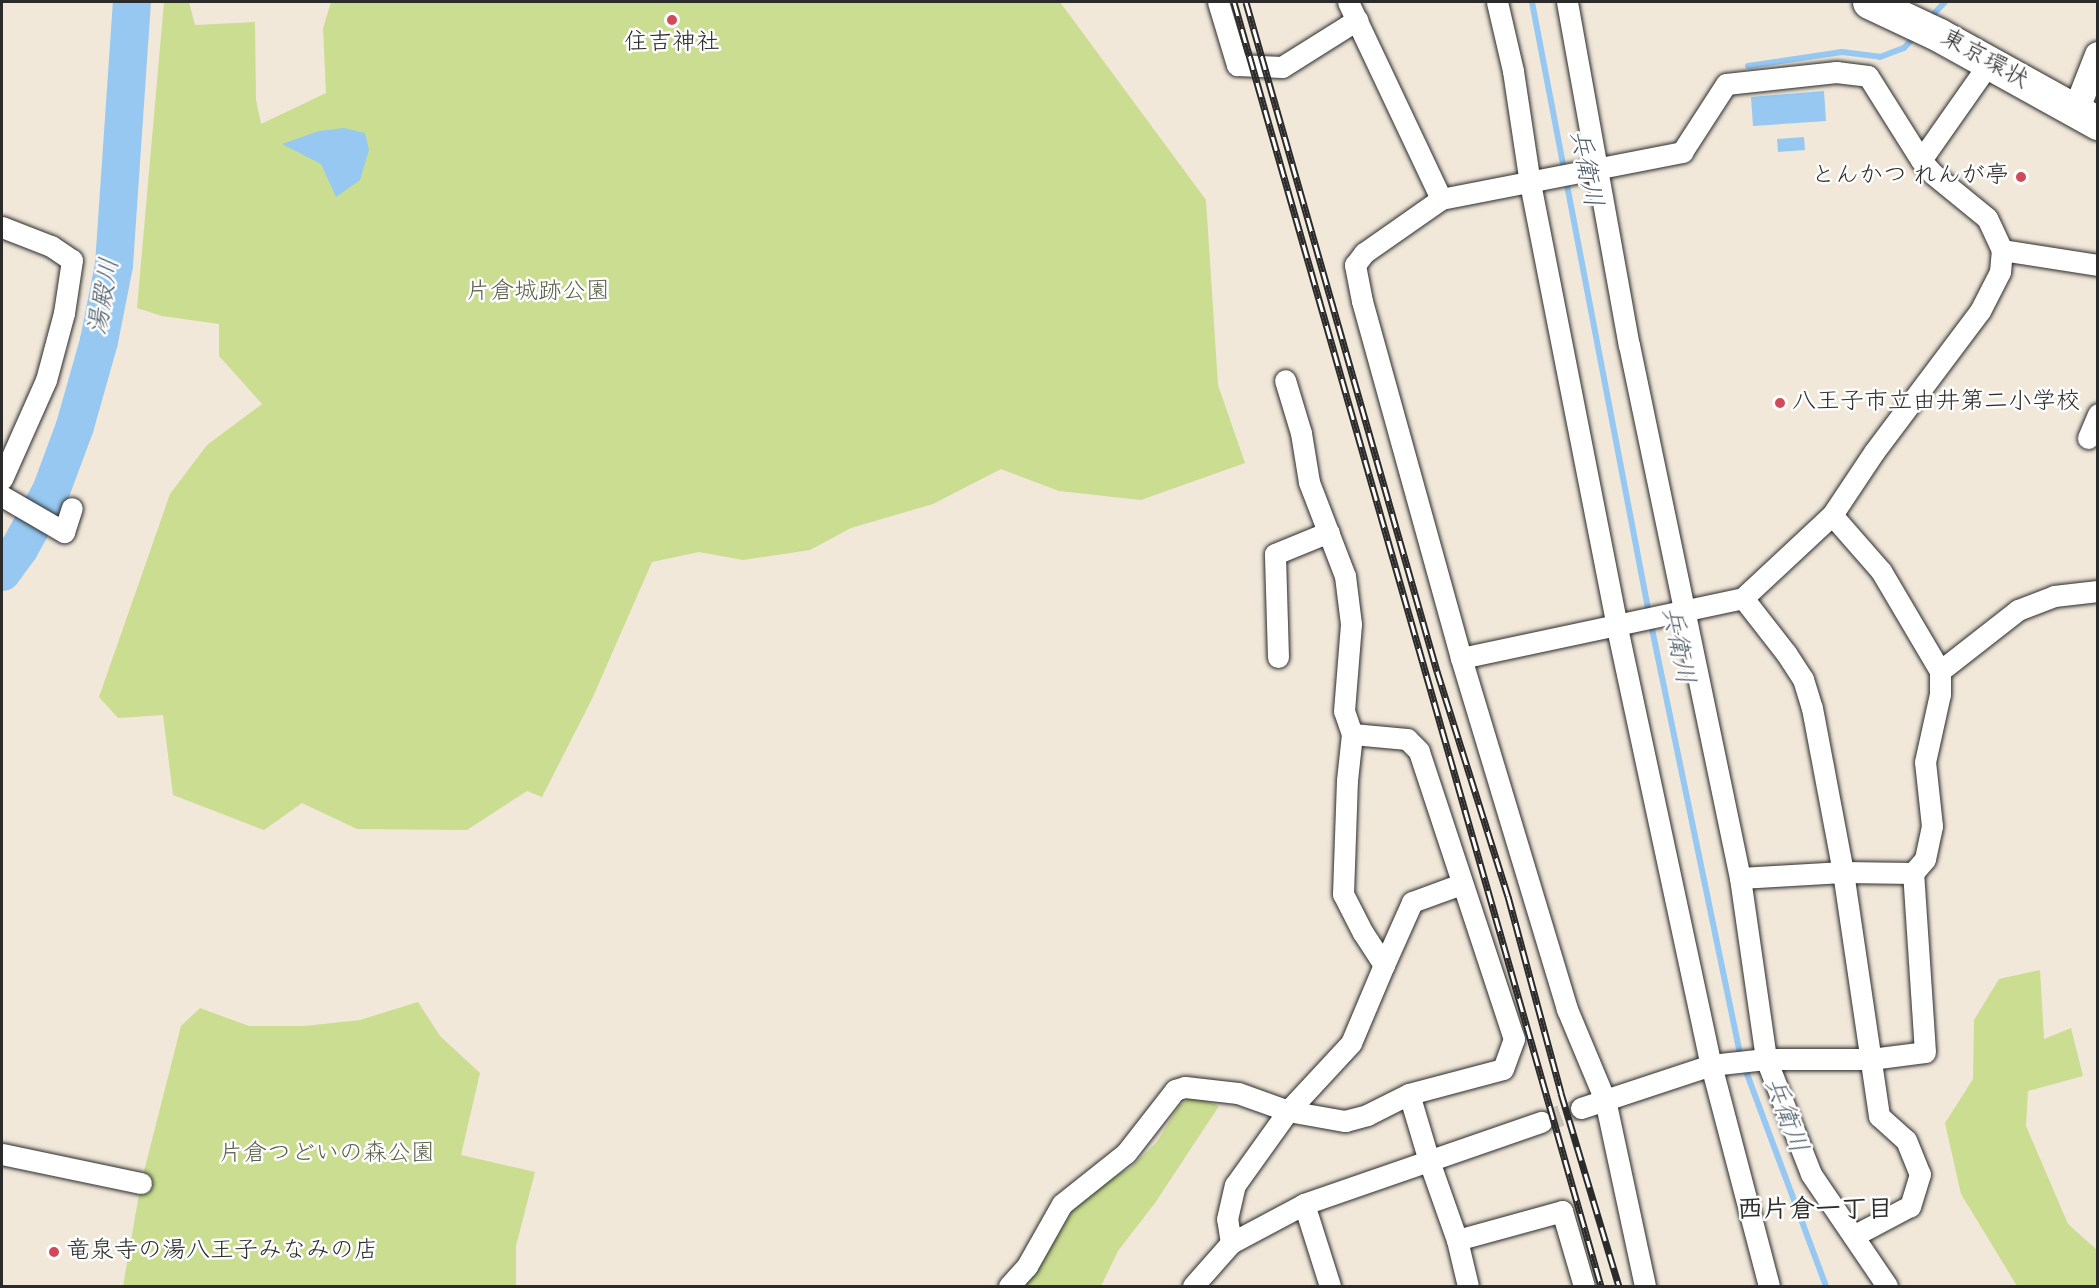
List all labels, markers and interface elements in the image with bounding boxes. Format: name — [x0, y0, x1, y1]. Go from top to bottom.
marker: 住吉神社 — [665, 13, 679, 27]
street label: 東京環状 — [1935, 24, 2033, 96]
place label: 住吉神社 — [624, 30, 720, 58]
water label: 兵衛川 — [1561, 128, 1607, 210]
place label: とんかつ れんが亭 — [1811, 163, 2009, 191]
marker: とんかつ れんが亭 — [2014, 170, 2028, 184]
water label: 湯殿川 — [84, 256, 128, 338]
park label: 片倉城跡公園 — [466, 279, 610, 307]
place label: 八王子市立由井第二小学校 — [1792, 389, 2080, 417]
marker: 八王子市立由井第二小学校 — [1773, 396, 1787, 410]
water label: 兵衛川 — [1653, 605, 1699, 687]
water label: 兵衛川 — [1756, 1074, 1812, 1158]
park label: 片倉つどいの森公園 — [219, 1141, 435, 1169]
district label: 西片倉一丁目 — [1737, 1196, 1893, 1228]
place label: 竜泉寺の湯八王子みなみの店 — [66, 1238, 378, 1266]
marker: 竜泉寺の湯八王子みなみの店 — [47, 1245, 61, 1259]

